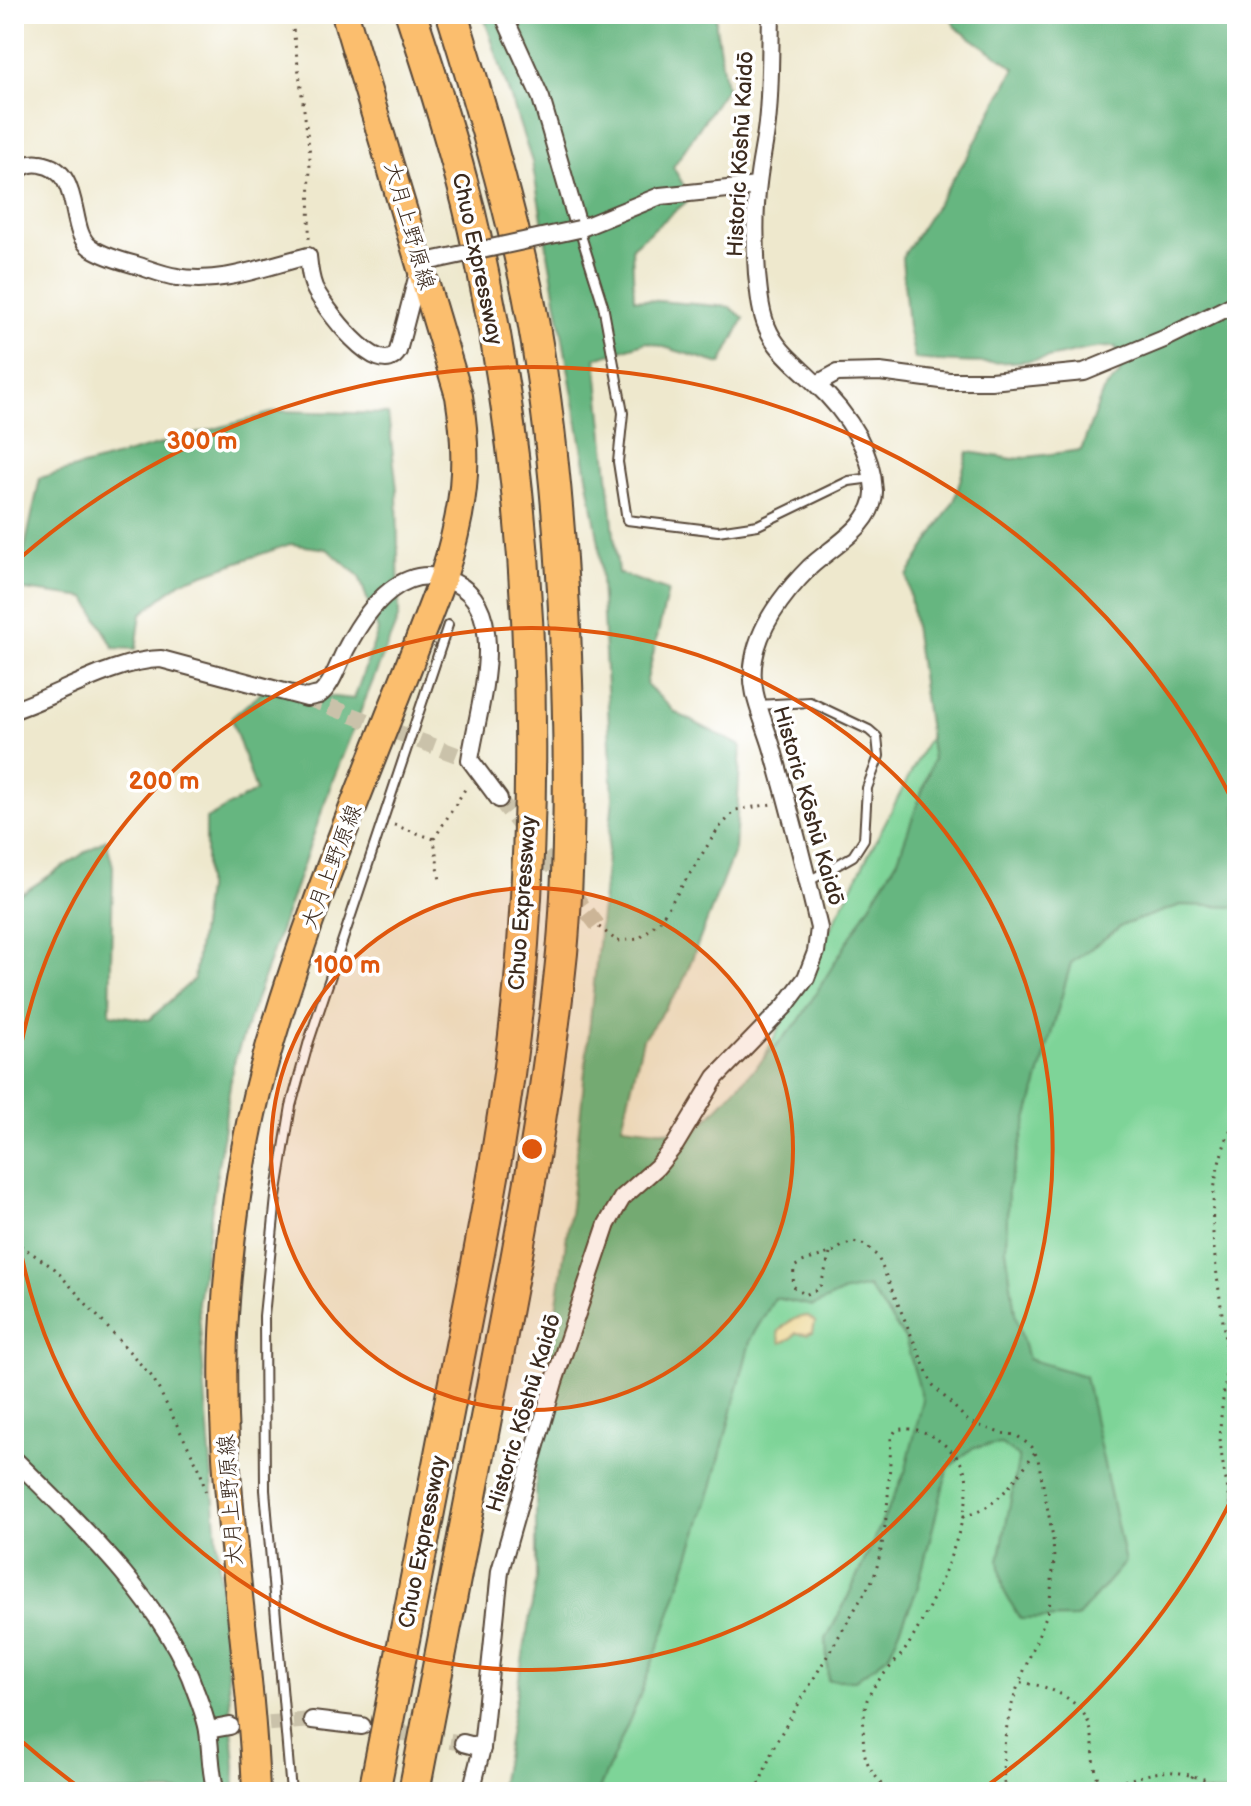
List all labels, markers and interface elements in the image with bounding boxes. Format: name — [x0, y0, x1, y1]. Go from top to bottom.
street label: Historic Kōshū Kaidō — [722, 50, 760, 258]
street label: 大月上野原線 — [378, 159, 440, 293]
street label: Chuo Expressway — [446, 171, 508, 348]
text: 300 m — [167, 427, 237, 456]
street label: Historic Kōshū Kaidō — [767, 703, 849, 909]
text: 200 m — [129, 767, 199, 796]
street label: 大月上野原線 — [296, 801, 368, 933]
street label: Chuo Expressway — [503, 815, 543, 991]
text: 100 m — [314, 951, 380, 980]
centre of rings — [518, 1135, 546, 1163]
street label: Historic Kōshū Kaidō — [481, 1311, 567, 1515]
street label: 大月上野原線 — [213, 1433, 249, 1567]
street label: Chuo Expressway — [393, 1453, 453, 1631]

